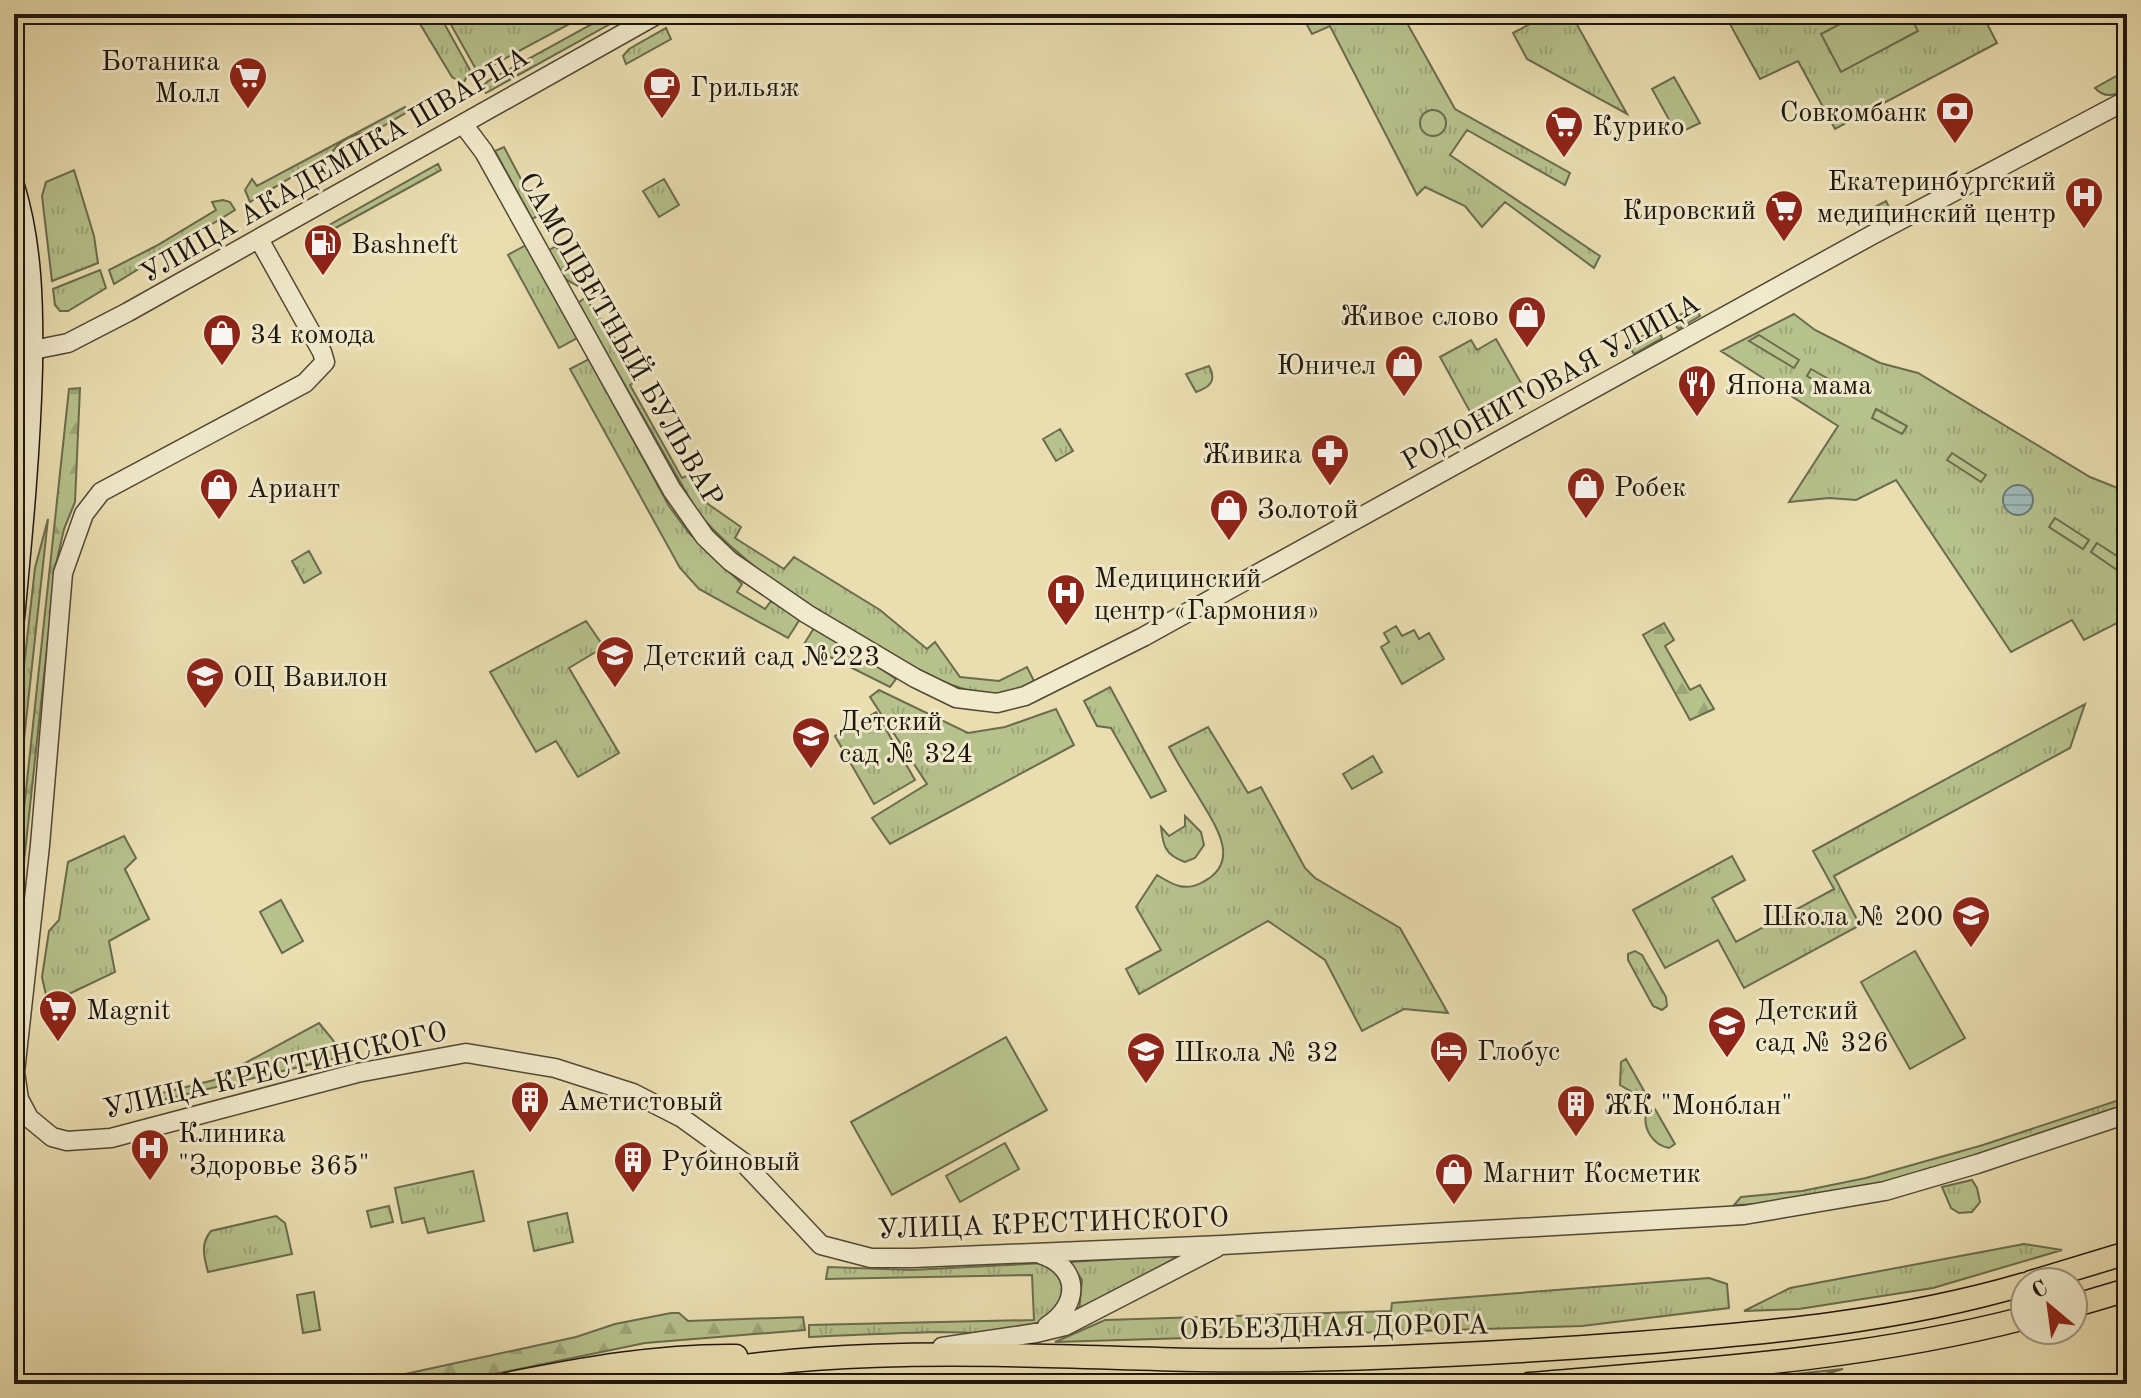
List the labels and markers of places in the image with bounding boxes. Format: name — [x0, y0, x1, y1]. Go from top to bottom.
place label: Ботаника Молл — [101, 49, 220, 109]
supermarket icon: Ботаника Молл — [227, 55, 269, 110]
cafe icon: Грильяж — [641, 65, 683, 120]
place label: Грильяж — [690, 75, 800, 103]
bank icon: Совкомбанк — [1934, 90, 1976, 145]
place label: Совкомбанк — [1780, 100, 1927, 128]
supermarket icon: Курико — [1543, 104, 1585, 159]
place label: Курико — [1592, 114, 1685, 142]
place label: Екатеринбургский медицинский центр — [1817, 169, 2056, 229]
hospital icon: Екатеринбургский медицинский центр — [2063, 175, 2105, 230]
supermarket icon: Кировский — [1763, 188, 1805, 243]
place label: Кировский — [1622, 198, 1756, 226]
fuel station icon: Bashneft — [302, 222, 344, 277]
place label: Bashneft — [351, 232, 459, 260]
shop icon: Живое слово — [1506, 294, 1548, 349]
place label: Живое слово — [1340, 304, 1499, 332]
shop icon: 34 комода — [201, 312, 243, 367]
place label: 34 комода — [250, 322, 375, 350]
shop icon: Юничел — [1383, 343, 1425, 398]
place label: Юничел — [1277, 353, 1376, 381]
restaurant icon: Япона мама — [1676, 363, 1718, 418]
place label: Япона мама — [1725, 373, 1872, 401]
pharmacy icon: Живика — [1309, 432, 1351, 487]
place label: Живика — [1202, 442, 1302, 470]
shop icon: Робек — [1565, 465, 1607, 520]
shop icon: Ариант — [198, 466, 240, 521]
place label: Робек — [1614, 475, 1686, 503]
place label: Ариант — [247, 476, 340, 504]
shop icon: Золотой — [1208, 487, 1250, 542]
place label: Золотой — [1257, 497, 1359, 525]
place label: Медицинский центр «Гармония» — [1094, 566, 1320, 626]
hospital icon: Медицинский центр «Гармония» — [1045, 572, 1087, 627]
school or university icon: Детский сад №223 — [594, 634, 636, 689]
place label: Детский сад №223 — [643, 644, 880, 672]
school or university icon: ОЦ Вавилон — [184, 655, 226, 710]
place label: ОЦ Вавилон — [233, 665, 388, 693]
place label: Детский сад № 324 — [839, 709, 973, 769]
school or university icon: Детский сад № 324 — [790, 715, 832, 770]
school or university icon: Школа № 200 — [1950, 894, 1992, 949]
place label: Школа № 200 — [1762, 904, 1943, 932]
supermarket icon: Magnit — [37, 988, 79, 1043]
place label: Magnit — [86, 998, 171, 1026]
place label: Детский сад № 326 — [1755, 998, 1889, 1058]
school or university icon: Детский сад № 326 — [1706, 1004, 1748, 1059]
hotel icon: Глобус — [1428, 1029, 1470, 1084]
school or university icon: Школа № 32 — [1125, 1030, 1167, 1085]
place label: Глобус — [1477, 1039, 1560, 1067]
place label: Школа № 32 — [1174, 1040, 1339, 1068]
building icon: Аметистовый — [509, 1079, 551, 1134]
building icon: ЖК "Монблан" — [1555, 1083, 1597, 1138]
place label: Аметистовый — [558, 1089, 723, 1117]
place label: ЖК "Монблан" — [1604, 1093, 1792, 1121]
place label: Клиника "Здоровье 365" — [178, 1121, 369, 1181]
hospital icon: Клиника "Здоровье 365" — [129, 1127, 171, 1182]
building icon: Рубиновый — [612, 1139, 654, 1194]
place label: Рубиновый — [661, 1149, 800, 1177]
shop icon: Магнит Косметик — [1433, 1151, 1475, 1206]
place label: Магнит Косметик — [1482, 1161, 1701, 1189]

